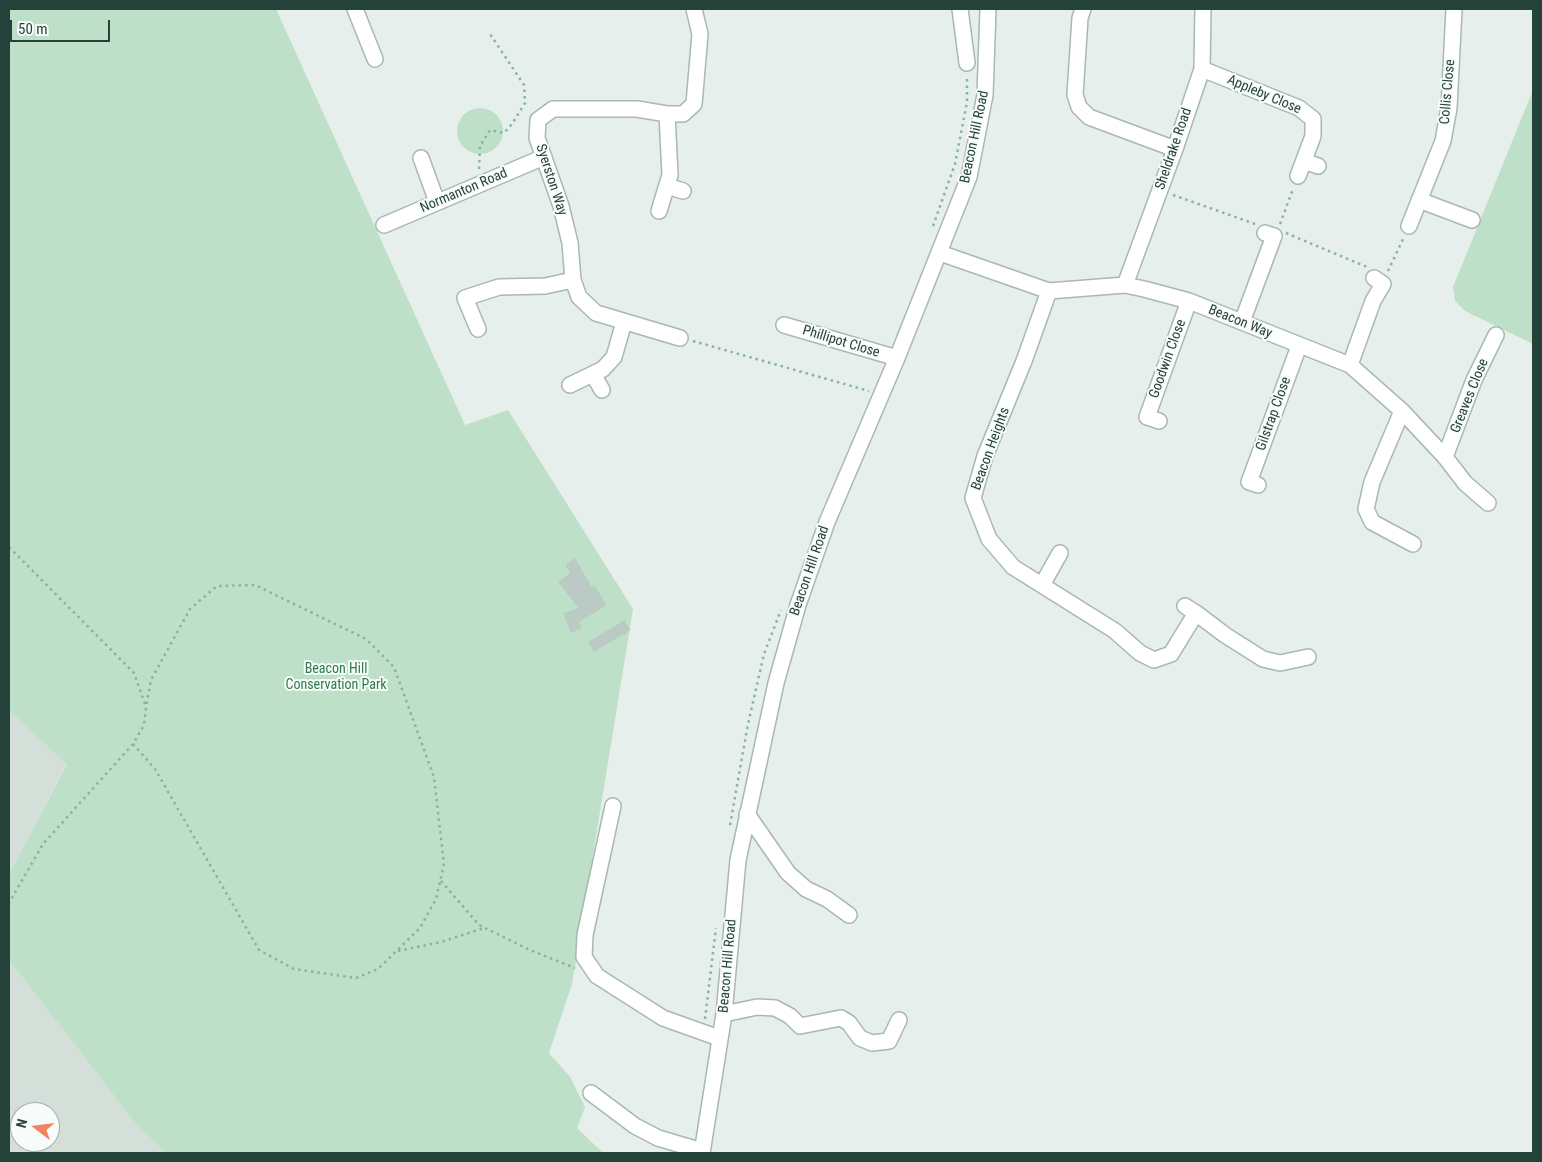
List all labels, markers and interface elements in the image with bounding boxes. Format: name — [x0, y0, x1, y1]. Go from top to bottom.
scale bar — [12, 10, 112, 42]
text: 50 m — [18, 20, 48, 38]
street label: Collis Close — [1437, 59, 1459, 125]
street label: Appleby Close — [1225, 72, 1303, 118]
street label: Beacon Hill Road — [957, 89, 993, 185]
street label: Sheldrake Road — [1152, 106, 1196, 192]
street label: Syerston Way — [532, 142, 570, 218]
street label: Normanton Road — [418, 165, 510, 217]
street label: Beacon Way — [1206, 302, 1274, 342]
street label: Goodwin Close — [1146, 317, 1190, 401]
street label: Phillipot Close — [800, 322, 882, 362]
street label: Greaves Close — [1447, 356, 1493, 436]
street label: Gilstrap Close — [1253, 375, 1295, 453]
street label: Beacon Heights — [968, 405, 1014, 493]
street label: Beacon Hill Road — [787, 524, 833, 618]
park label: Beacon Hill Conservation Park — [285, 661, 387, 694]
street label: Beacon Hill Road — [716, 918, 740, 1014]
north arrow — [10, 1102, 60, 1152]
text: N — [13, 1117, 30, 1130]

